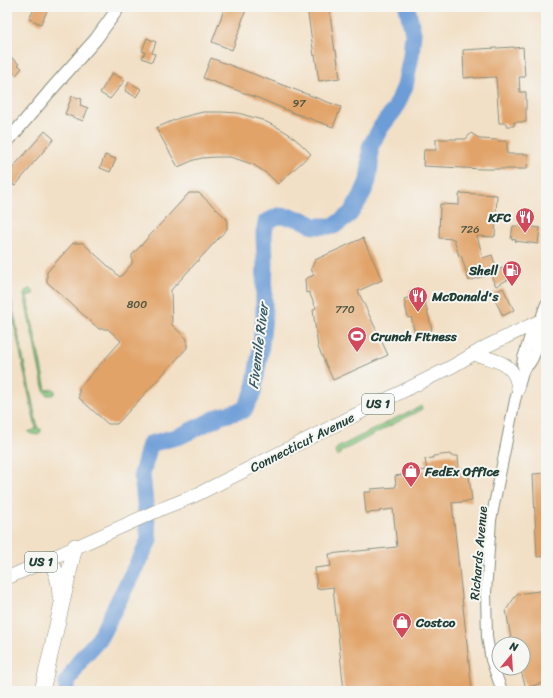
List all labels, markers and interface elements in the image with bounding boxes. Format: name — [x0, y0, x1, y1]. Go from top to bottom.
house number: 97 — [292, 94, 306, 113]
place label: KFC — [487, 206, 511, 229]
restaurant icon: KFC — [514, 206, 536, 234]
house number: 726 — [461, 220, 479, 239]
place label: Shell — [468, 259, 499, 282]
fuel station icon: Shell — [501, 259, 523, 287]
restaurant icon: McDonald's — [407, 285, 429, 313]
place label: McDonald's — [431, 285, 499, 308]
house number: 800 — [127, 295, 147, 314]
water label: Fivemile River — [241, 299, 277, 390]
house number: 770 — [335, 300, 355, 319]
sports icon: Crunch Fitness — [346, 325, 368, 353]
place label: Crunch Fitness — [370, 325, 458, 348]
road number: US 1 — [362, 394, 394, 414]
street label: Connecticut Avenue — [246, 406, 359, 479]
shop icon: FedEx Office — [400, 460, 422, 488]
place label: FedEx Office — [424, 460, 500, 483]
street label: Richards Avenue — [463, 505, 494, 601]
road number: US 1 — [25, 552, 57, 572]
shop icon: Costco — [391, 611, 413, 639]
place label: Costco — [415, 611, 456, 634]
north arrow — [491, 636, 531, 676]
text: N — [506, 636, 521, 657]

